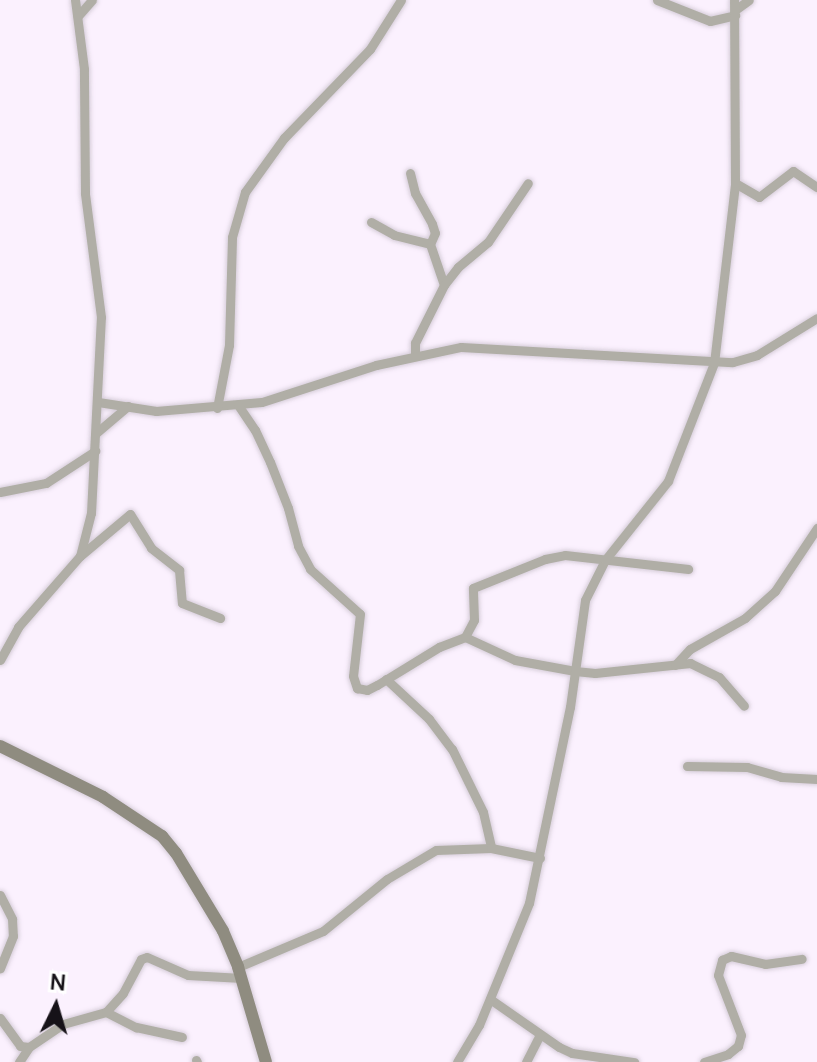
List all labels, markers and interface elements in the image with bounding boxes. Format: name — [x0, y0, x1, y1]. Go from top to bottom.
north arrow — [16, 966, 96, 1046]
text: N — [49, 966, 67, 998]

